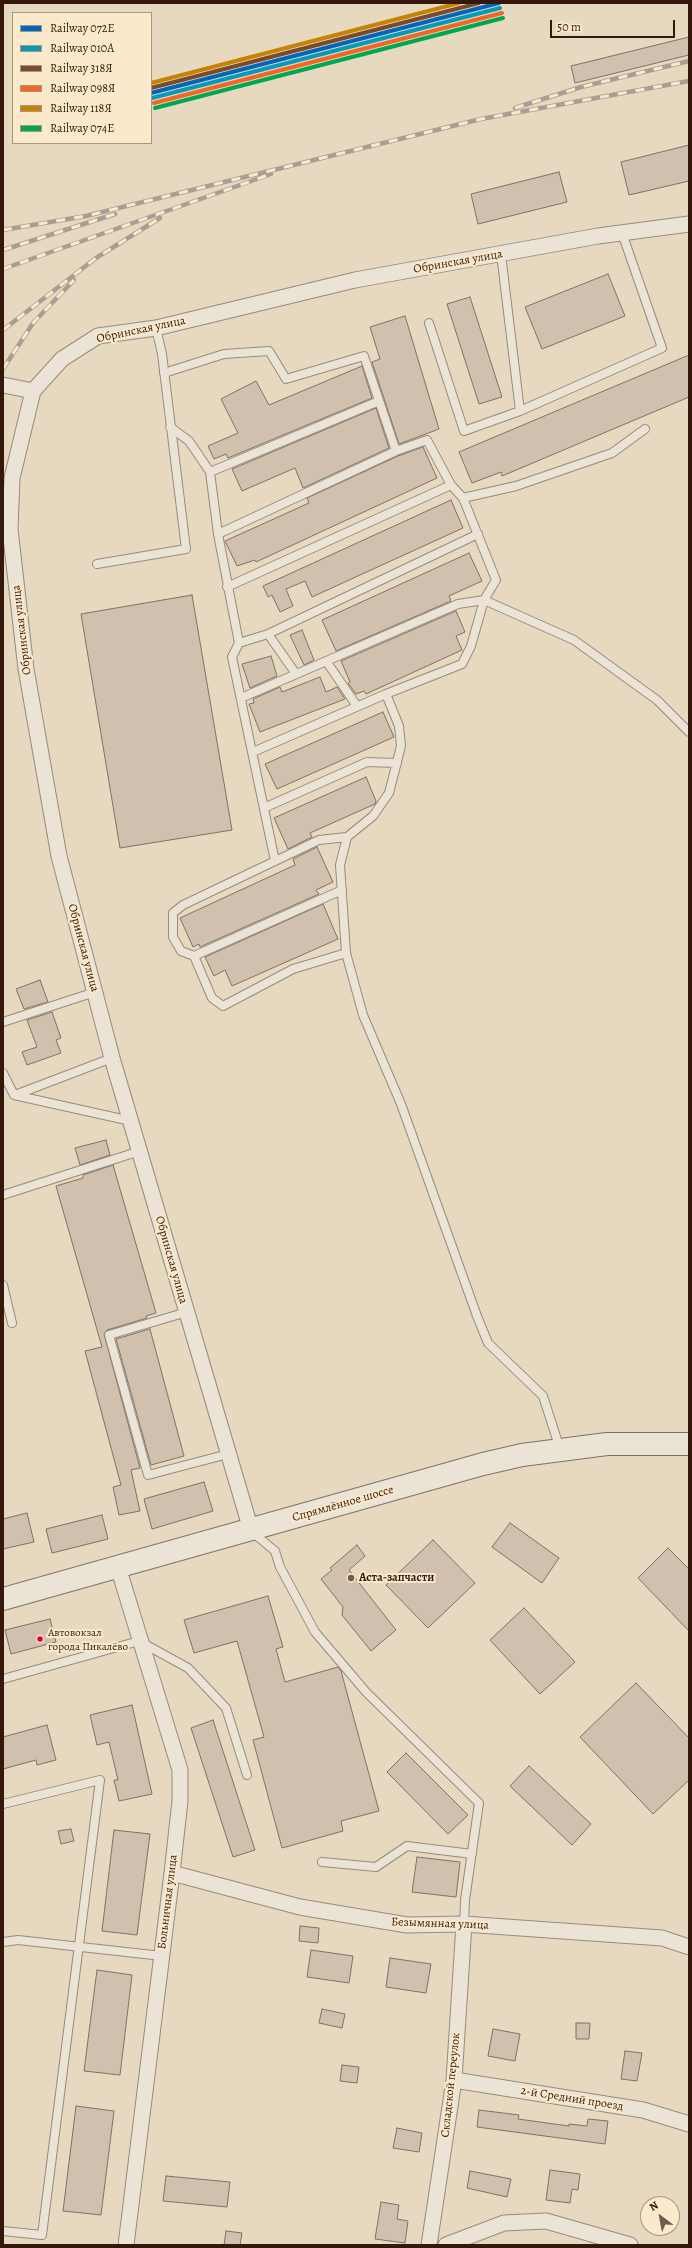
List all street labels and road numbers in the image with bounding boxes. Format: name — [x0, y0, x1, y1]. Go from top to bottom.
street label: Обринская улица — [412, 247, 504, 277]
street label: Обринская улица — [95, 314, 187, 346]
street label: Обринская улица — [9, 584, 35, 676]
street label: Обринская улица — [64, 902, 102, 994]
street label: Обринская улица — [152, 1215, 190, 1305]
street label: Спрямлённое шоссе — [291, 1483, 395, 1525]
street label: Больничная улица — [155, 1854, 181, 1950]
street label: Безымянная улица — [391, 1915, 489, 1933]
street label: Складской переулок — [438, 2032, 464, 2138]
street label: 2-й Средний проезд — [520, 2084, 624, 2114]

